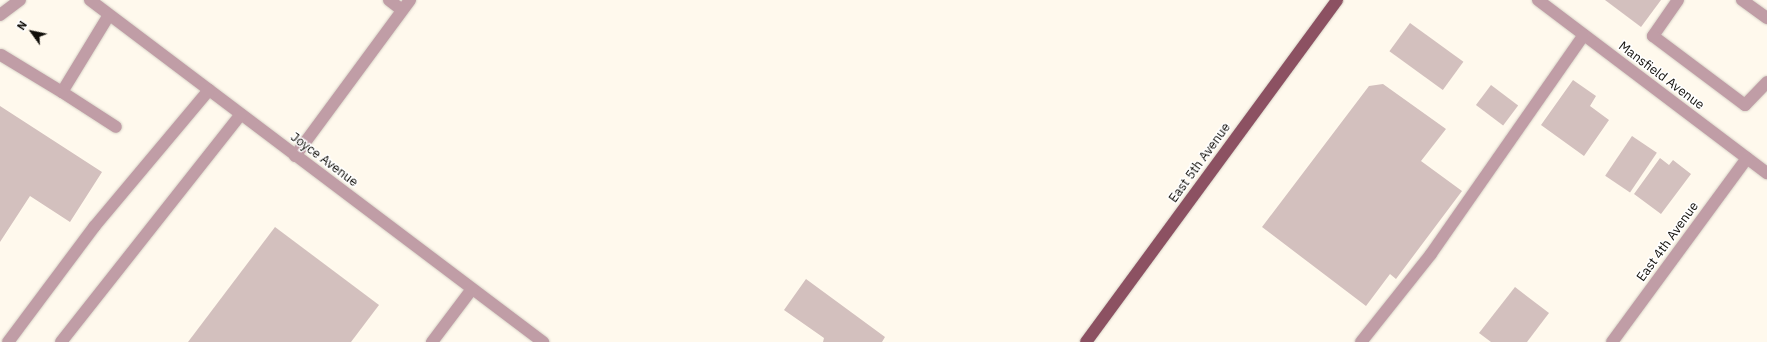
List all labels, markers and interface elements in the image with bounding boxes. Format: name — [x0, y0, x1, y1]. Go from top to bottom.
north arrow — [12, 12, 52, 52]
text: N — [14, 18, 30, 33]
street label: Mansfield Avenue — [1615, 39, 1707, 113]
street label: East 5th Avenue — [1166, 120, 1234, 206]
street label: Joyce Avenue — [287, 130, 361, 190]
street label: East 4th Avenue — [1634, 199, 1702, 285]

